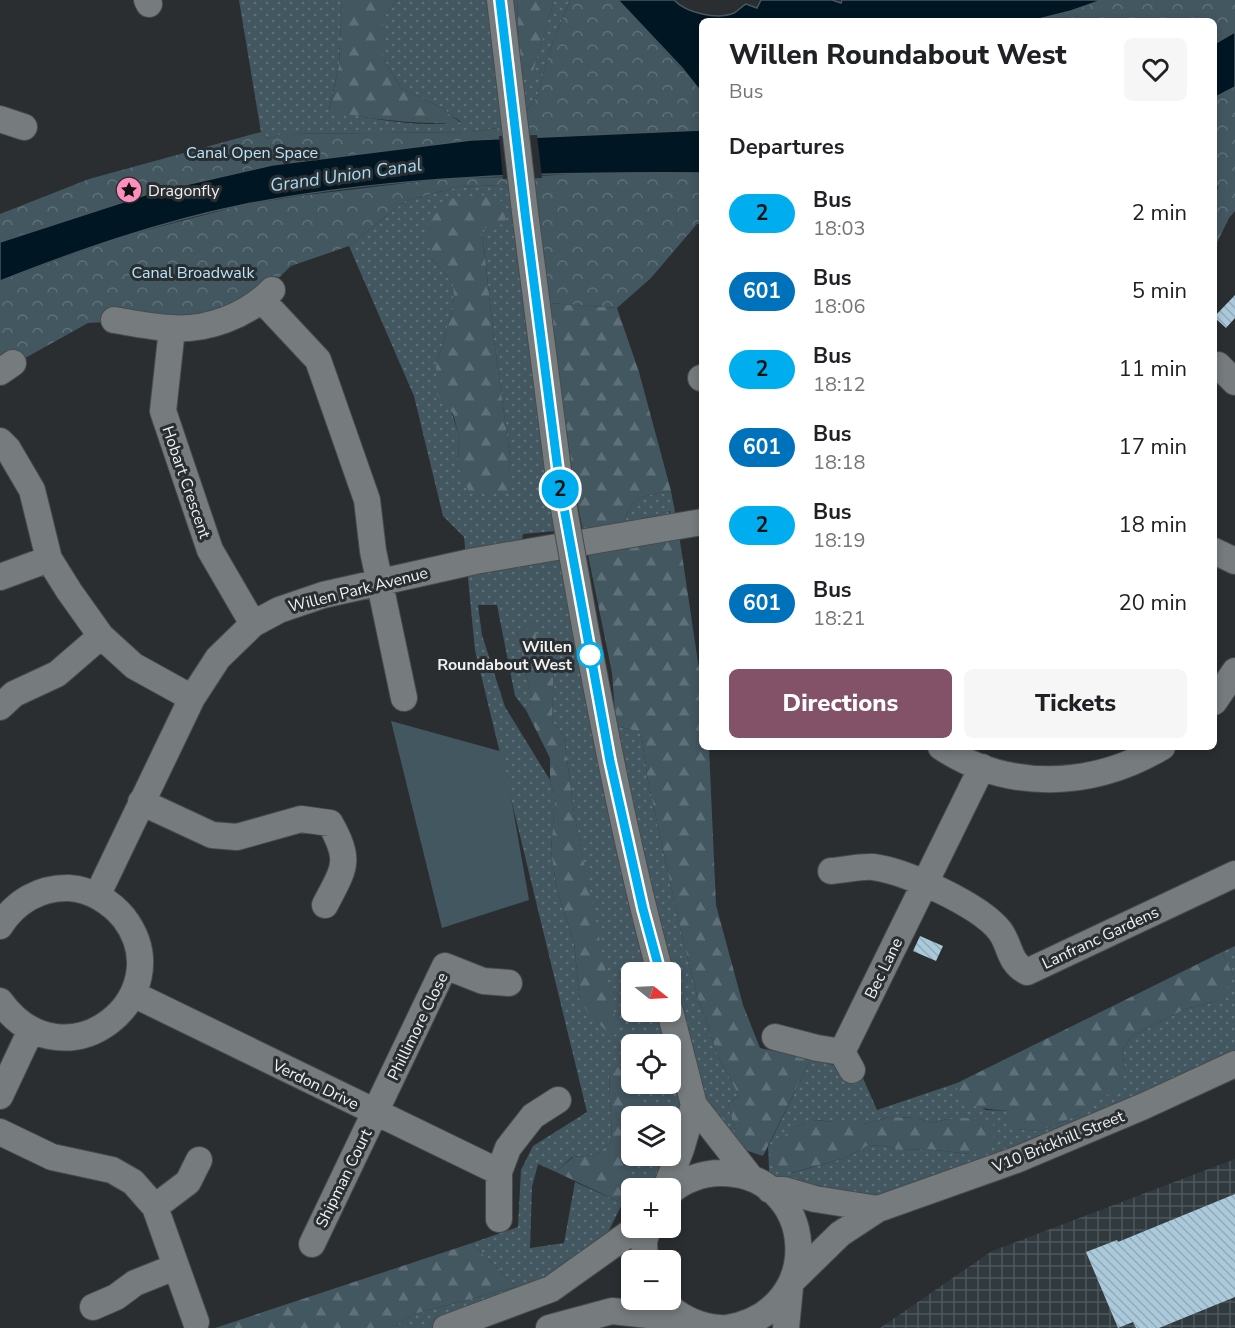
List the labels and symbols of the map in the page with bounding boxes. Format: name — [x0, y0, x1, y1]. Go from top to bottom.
park label: Canal Open Space — [186, 142, 318, 164]
water label: Grand Union Canal — [269, 152, 423, 198]
place icon: Dragonfly — [114, 175, 144, 205]
place label: Dragonfly — [148, 180, 220, 202]
park label: Canal Broadwalk — [131, 262, 256, 284]
street label: Hobart Crescent — [156, 423, 216, 542]
line badge: 2 — [540, 470, 580, 508]
street label: Willen Park Avenue — [286, 562, 430, 618]
place label: Willen Roundabout West — [437, 636, 573, 676]
marker: Willen Roundabout West — [577, 642, 603, 668]
street label: Lanfranc Gardens — [1038, 901, 1162, 975]
street label: Bec Lane — [860, 934, 908, 1003]
north arrow — [621, 962, 681, 1022]
street label: Phillimore Close — [382, 969, 454, 1084]
street label: Verdon Drive — [268, 1054, 362, 1115]
street label: V10 Brickhill Street — [988, 1105, 1128, 1179]
street label: Shipman Court — [311, 1125, 377, 1231]

